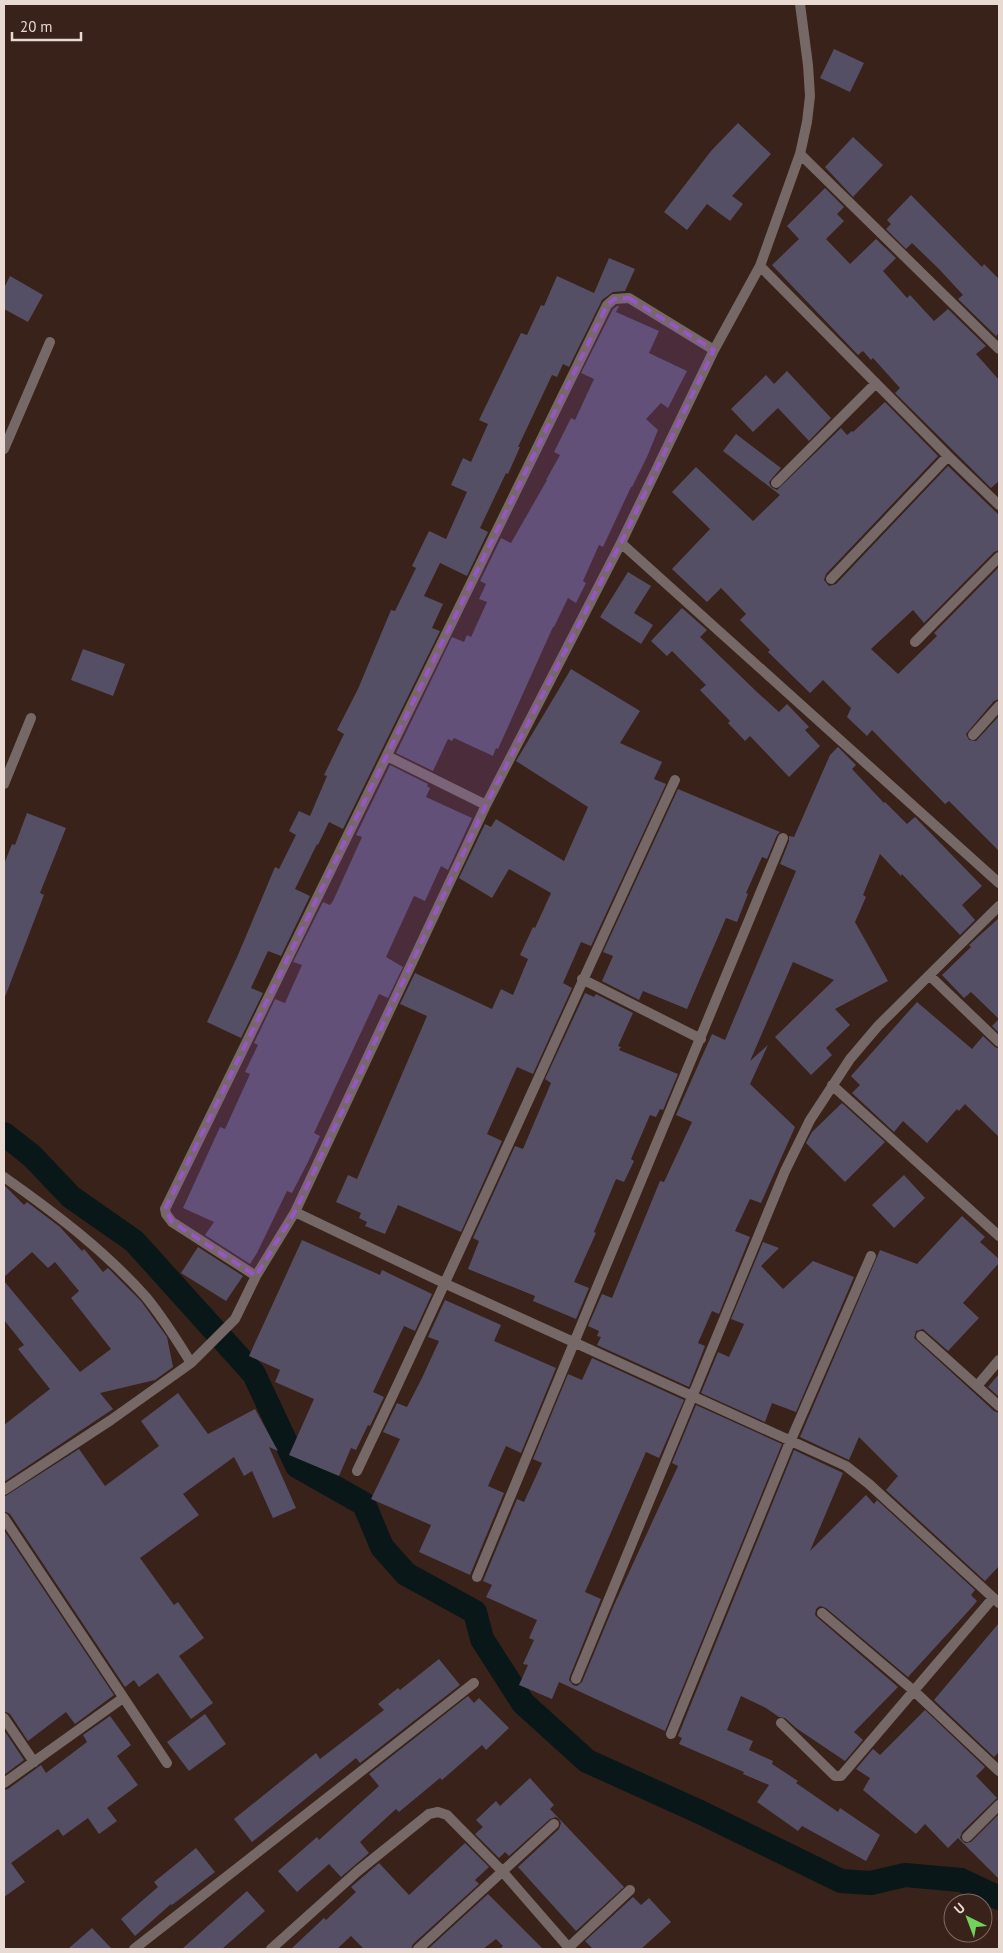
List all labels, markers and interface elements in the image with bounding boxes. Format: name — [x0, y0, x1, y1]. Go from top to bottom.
scale bar — [12, 10, 81, 42]
text: 20 m — [20, 17, 53, 36]
north arrow — [943, 1893, 993, 1943]
text: U — [950, 1899, 969, 1918]

